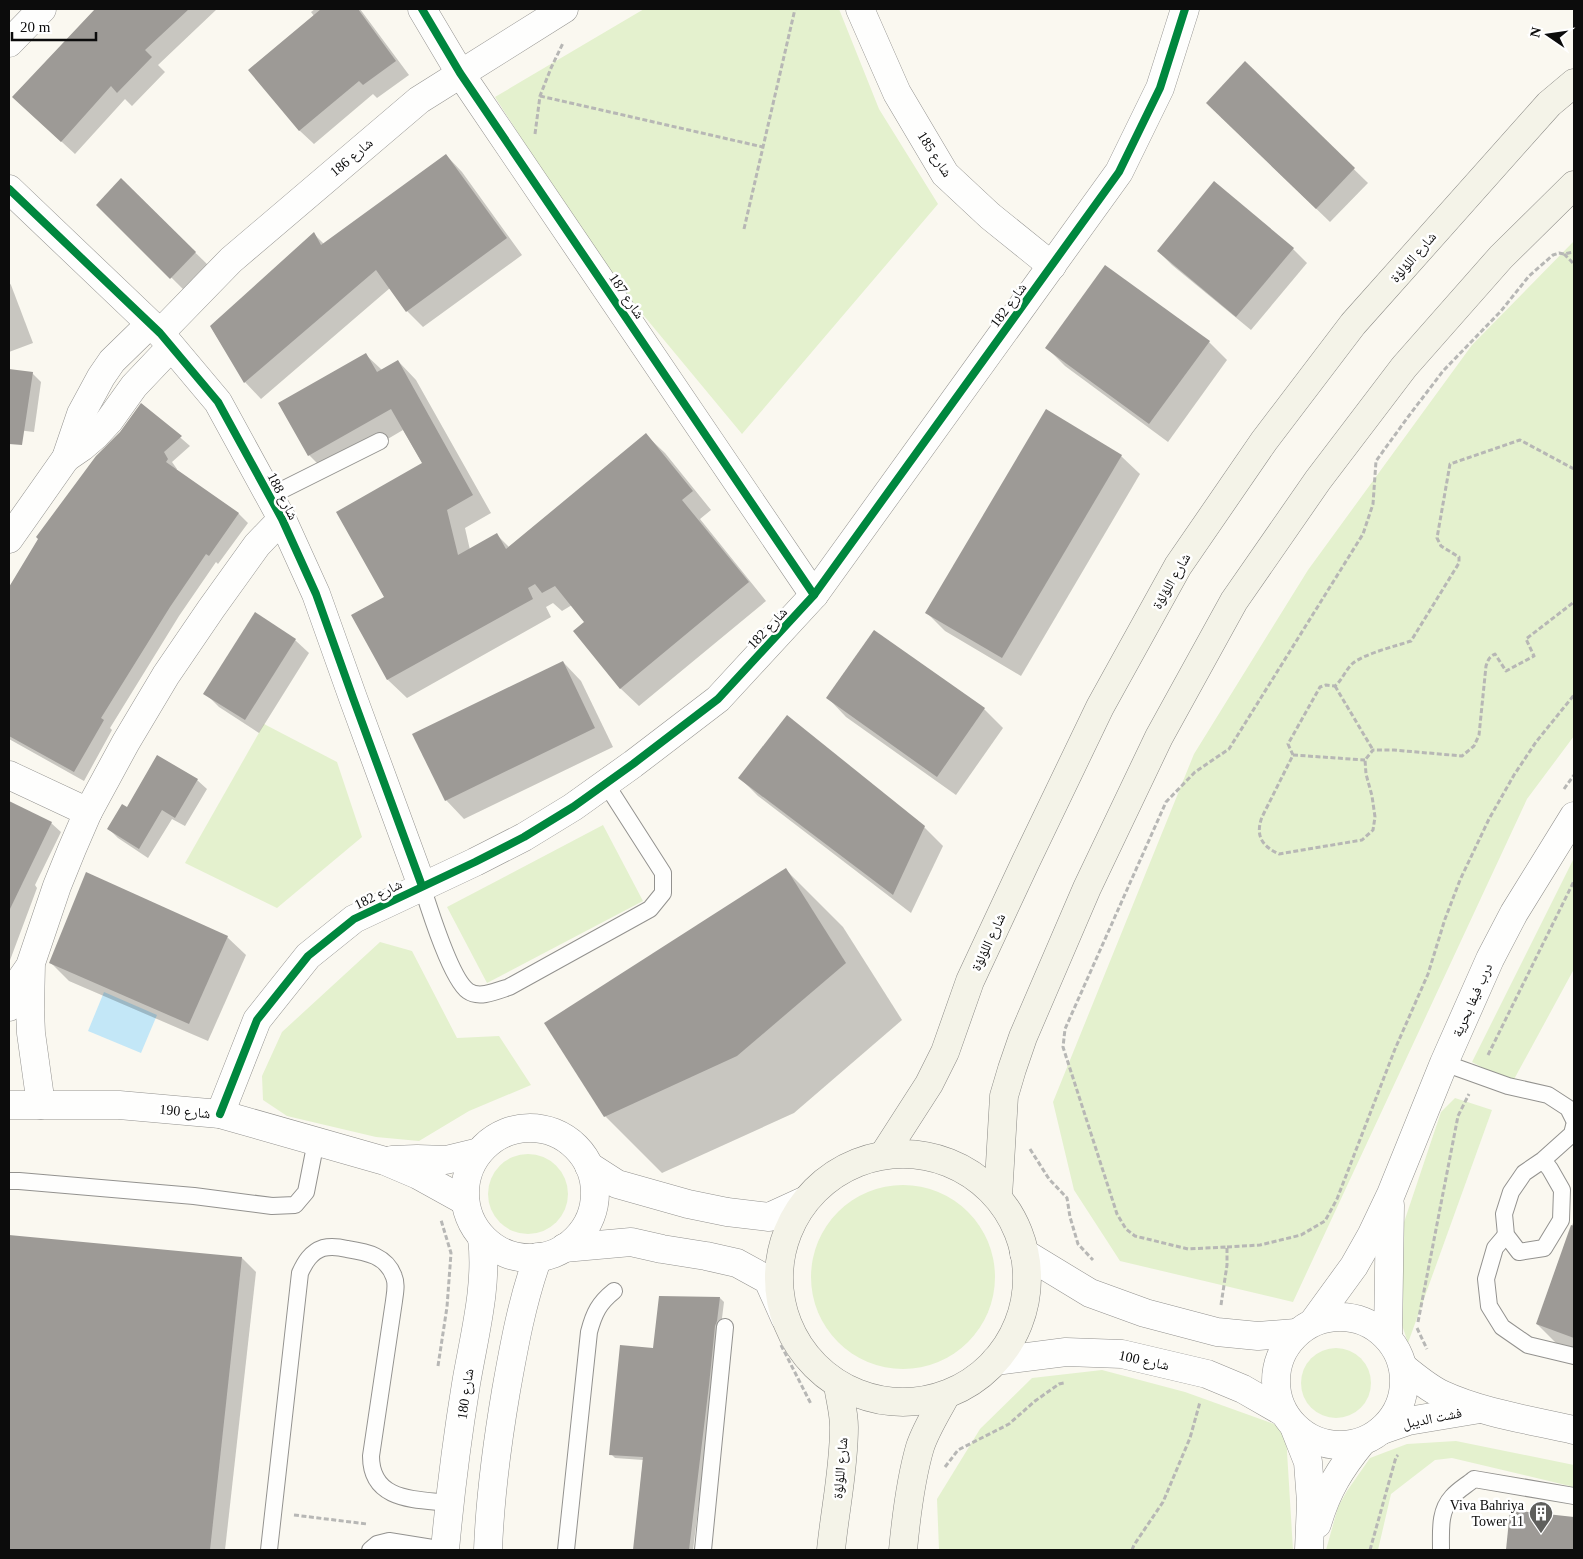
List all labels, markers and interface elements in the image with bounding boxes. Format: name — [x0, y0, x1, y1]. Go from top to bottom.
scale bar — [12, 10, 96, 42]
north arrow — [1523, 10, 1573, 60]
text: 20 m — [20, 19, 51, 35]
text: N — [1527, 26, 1544, 39]
street label: شارع 185 — [913, 129, 955, 181]
street label: شارع 186 — [327, 135, 377, 181]
street label: شارع اللؤلؤة — [1387, 229, 1441, 287]
street label: شارع 187 — [604, 271, 647, 323]
street label: شارع 182 — [987, 280, 1031, 332]
street label: شارع 188 — [262, 470, 301, 523]
street label: شارع اللؤلؤة — [1150, 551, 1195, 613]
street label: شارع 182 — [744, 605, 792, 654]
street label: شارع 182 — [352, 877, 405, 914]
street label: شارع اللؤلؤة — [969, 911, 1010, 974]
street label: درب فيفا بحرية — [1450, 961, 1496, 1040]
street label: شارع 190 — [159, 1102, 211, 1123]
street label: شارع 100 — [1117, 1348, 1170, 1375]
street label: شارع 180 — [455, 1368, 478, 1421]
street label: فشت الديبل — [1401, 1405, 1463, 1433]
street label: شارع اللؤلؤة — [830, 1437, 853, 1500]
place label: Viva Bahriya Tower 11 — [1450, 1498, 1525, 1529]
building icon: Viva Bahriya Tower 11 — [1528, 1500, 1554, 1534]

